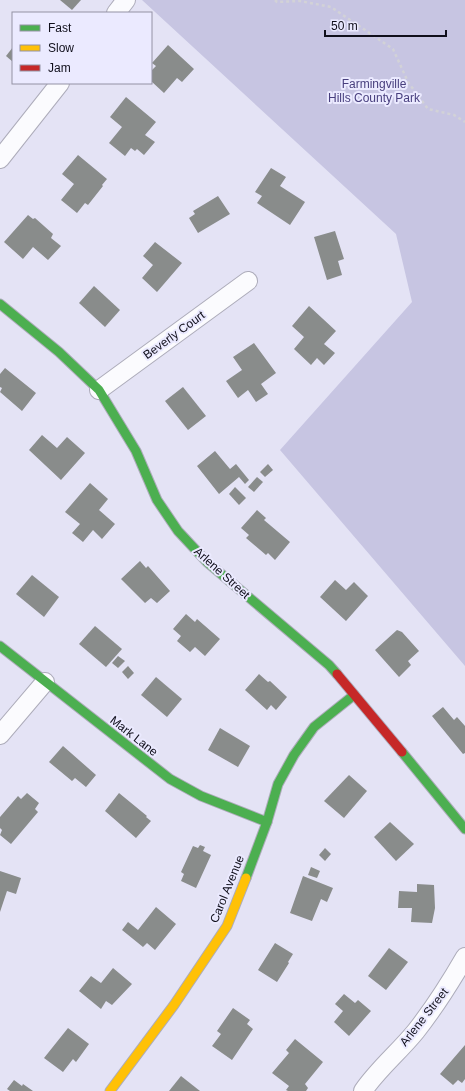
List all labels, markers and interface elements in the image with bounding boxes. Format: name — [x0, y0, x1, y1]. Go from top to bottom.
legend — [12, 12, 152, 84]
scale bar — [325, 12, 446, 38]
text: 50 m — [331, 19, 358, 33]
text: Fast — [48, 21, 72, 35]
text: Slow — [48, 41, 74, 55]
text: Jam — [48, 61, 71, 75]
park label: Farmingville Hills County Park — [328, 77, 421, 105]
street label: Beverly Court — [140, 308, 208, 362]
street label: Arlene Street — [191, 544, 253, 602]
street label: Mark Lane — [107, 713, 161, 759]
street label: Carol Avenue — [207, 853, 247, 925]
street label: Arlene Street — [397, 985, 451, 1049]

